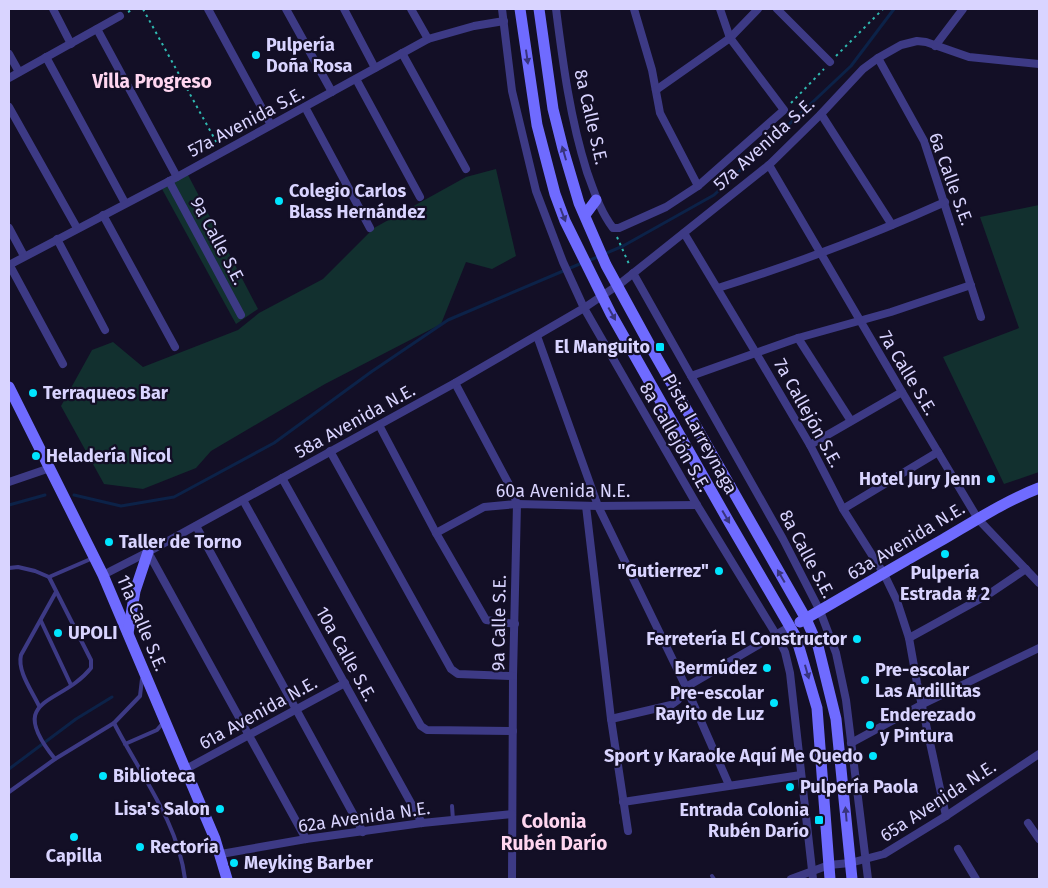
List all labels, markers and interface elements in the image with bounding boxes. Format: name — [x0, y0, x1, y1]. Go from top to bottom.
place label: Pulpería Doña Rosa — [266, 34, 353, 77]
marker: Pulpería Doña Rosa — [250, 49, 262, 61]
one-way arrow — [524, 49, 532, 65]
street label: 8a Calle S.E. — [569, 67, 613, 167]
district label: Villa Progreso — [91, 70, 212, 93]
street label: 57a Avenida S.E. — [184, 82, 308, 162]
street label: 57a Avenida S.E. — [709, 93, 819, 195]
street label: 6a Calle S.E. — [924, 130, 978, 228]
one-way arrow — [560, 146, 568, 161]
place label: Colegio Carlos Blass Hernández — [289, 180, 425, 223]
street label: 9a Calle S.E. — [186, 193, 250, 289]
marker: Colegio Carlos Blass Hernández — [273, 195, 285, 207]
one-way arrow — [559, 208, 567, 223]
one-way arrow — [607, 308, 616, 321]
street label: 7a Calle S.E. — [874, 327, 942, 419]
place label: El Manguito — [554, 336, 650, 358]
marker: El Manguito — [654, 341, 666, 353]
street label: 7a Callejón S.E. — [769, 355, 847, 471]
street label: Pista Larreynaga — [658, 370, 742, 498]
street label: 8a Callejón S.E. — [635, 378, 715, 496]
street label: 58a Avenida N.E. — [291, 379, 419, 463]
place label: Terraqueos Bar — [43, 382, 169, 404]
marker: Terraqueos Bar — [27, 387, 39, 399]
place label: Heladería Nicol — [46, 445, 172, 467]
marker: Heladería Nicol — [30, 450, 42, 462]
place label: Hotel Jury Jenn — [859, 468, 981, 490]
marker: Hotel Jury Jenn — [985, 473, 997, 485]
street label: 60a Avenida N.E. — [496, 480, 630, 502]
street label: 63a Avenida N.E. — [843, 497, 969, 585]
street label: 8a Calle S.E. — [774, 506, 840, 602]
one-way arrow — [722, 510, 731, 523]
place label: Taller de Torno — [119, 531, 242, 553]
marker: Taller de Torno — [103, 536, 115, 548]
marker: Pulpería Estrada # 2 — [939, 548, 951, 560]
place label: "Gutierrez" — [617, 560, 709, 582]
place label: Pulpería Estrada # 2 — [900, 562, 990, 605]
marker: "Gutierrez" — [713, 565, 725, 577]
one-way arrow — [777, 570, 786, 583]
street label: 11a Calle S.E. — [112, 572, 172, 674]
street label: 9a Calle S.E. — [487, 575, 511, 671]
street label: 10a Calle S.E. — [311, 603, 381, 705]
place label: UPOLI — [68, 622, 117, 644]
marker: UPOLI — [52, 627, 64, 639]
place label: Ferretería El Constructor — [646, 628, 848, 650]
marker: Ferretería El Constructor — [851, 633, 863, 645]
place label: Bermúdez — [674, 657, 757, 679]
place label: Pre-escolar Las Ardillitas — [875, 659, 981, 702]
marker: Bermúdez — [761, 662, 773, 674]
one-way arrow — [804, 665, 812, 680]
street label: 61a Avenida N.E. — [195, 672, 321, 754]
marker: Pre-escolar Las Ardillitas — [859, 674, 871, 686]
place label: Pre-escolar Rayito de Luz — [655, 682, 765, 725]
marker: Pre-escolar Rayito de Luz — [768, 697, 780, 709]
place label: Enderezado y Pintura — [879, 704, 976, 747]
marker: Enderezado y Pintura — [864, 719, 876, 731]
place label: Sport y Karaoke Aquí Me Quedo — [604, 745, 863, 767]
marker: Sport y Karaoke Aquí Me Quedo — [867, 750, 879, 762]
street label: 65a Avenida N.E. — [876, 755, 1000, 847]
place label: Biblioteca — [113, 765, 196, 787]
marker: Biblioteca — [97, 770, 109, 782]
place label: Pulpería Paola — [800, 776, 919, 798]
marker: Pulpería Paola — [784, 781, 796, 793]
street label: 62a Avenida N.E. — [297, 797, 431, 837]
place label: Lisa's Salon — [114, 798, 210, 820]
place label: Entrada Colonia Rubén Darío — [679, 799, 809, 842]
marker: Lisa's Salon — [214, 803, 226, 815]
one-way arrow — [841, 806, 849, 822]
district label: Colonia Rubén Darío — [501, 810, 607, 855]
marker: Entrada Colonia Rubén Darío — [813, 814, 825, 826]
marker: Capilla — [68, 831, 80, 843]
place label: Rectoría — [150, 836, 219, 858]
marker: Rectoría — [134, 841, 146, 853]
place label: Capilla — [46, 845, 102, 867]
place label: Meyking Barber — [244, 852, 374, 874]
marker: Meyking Barber — [228, 857, 240, 869]

